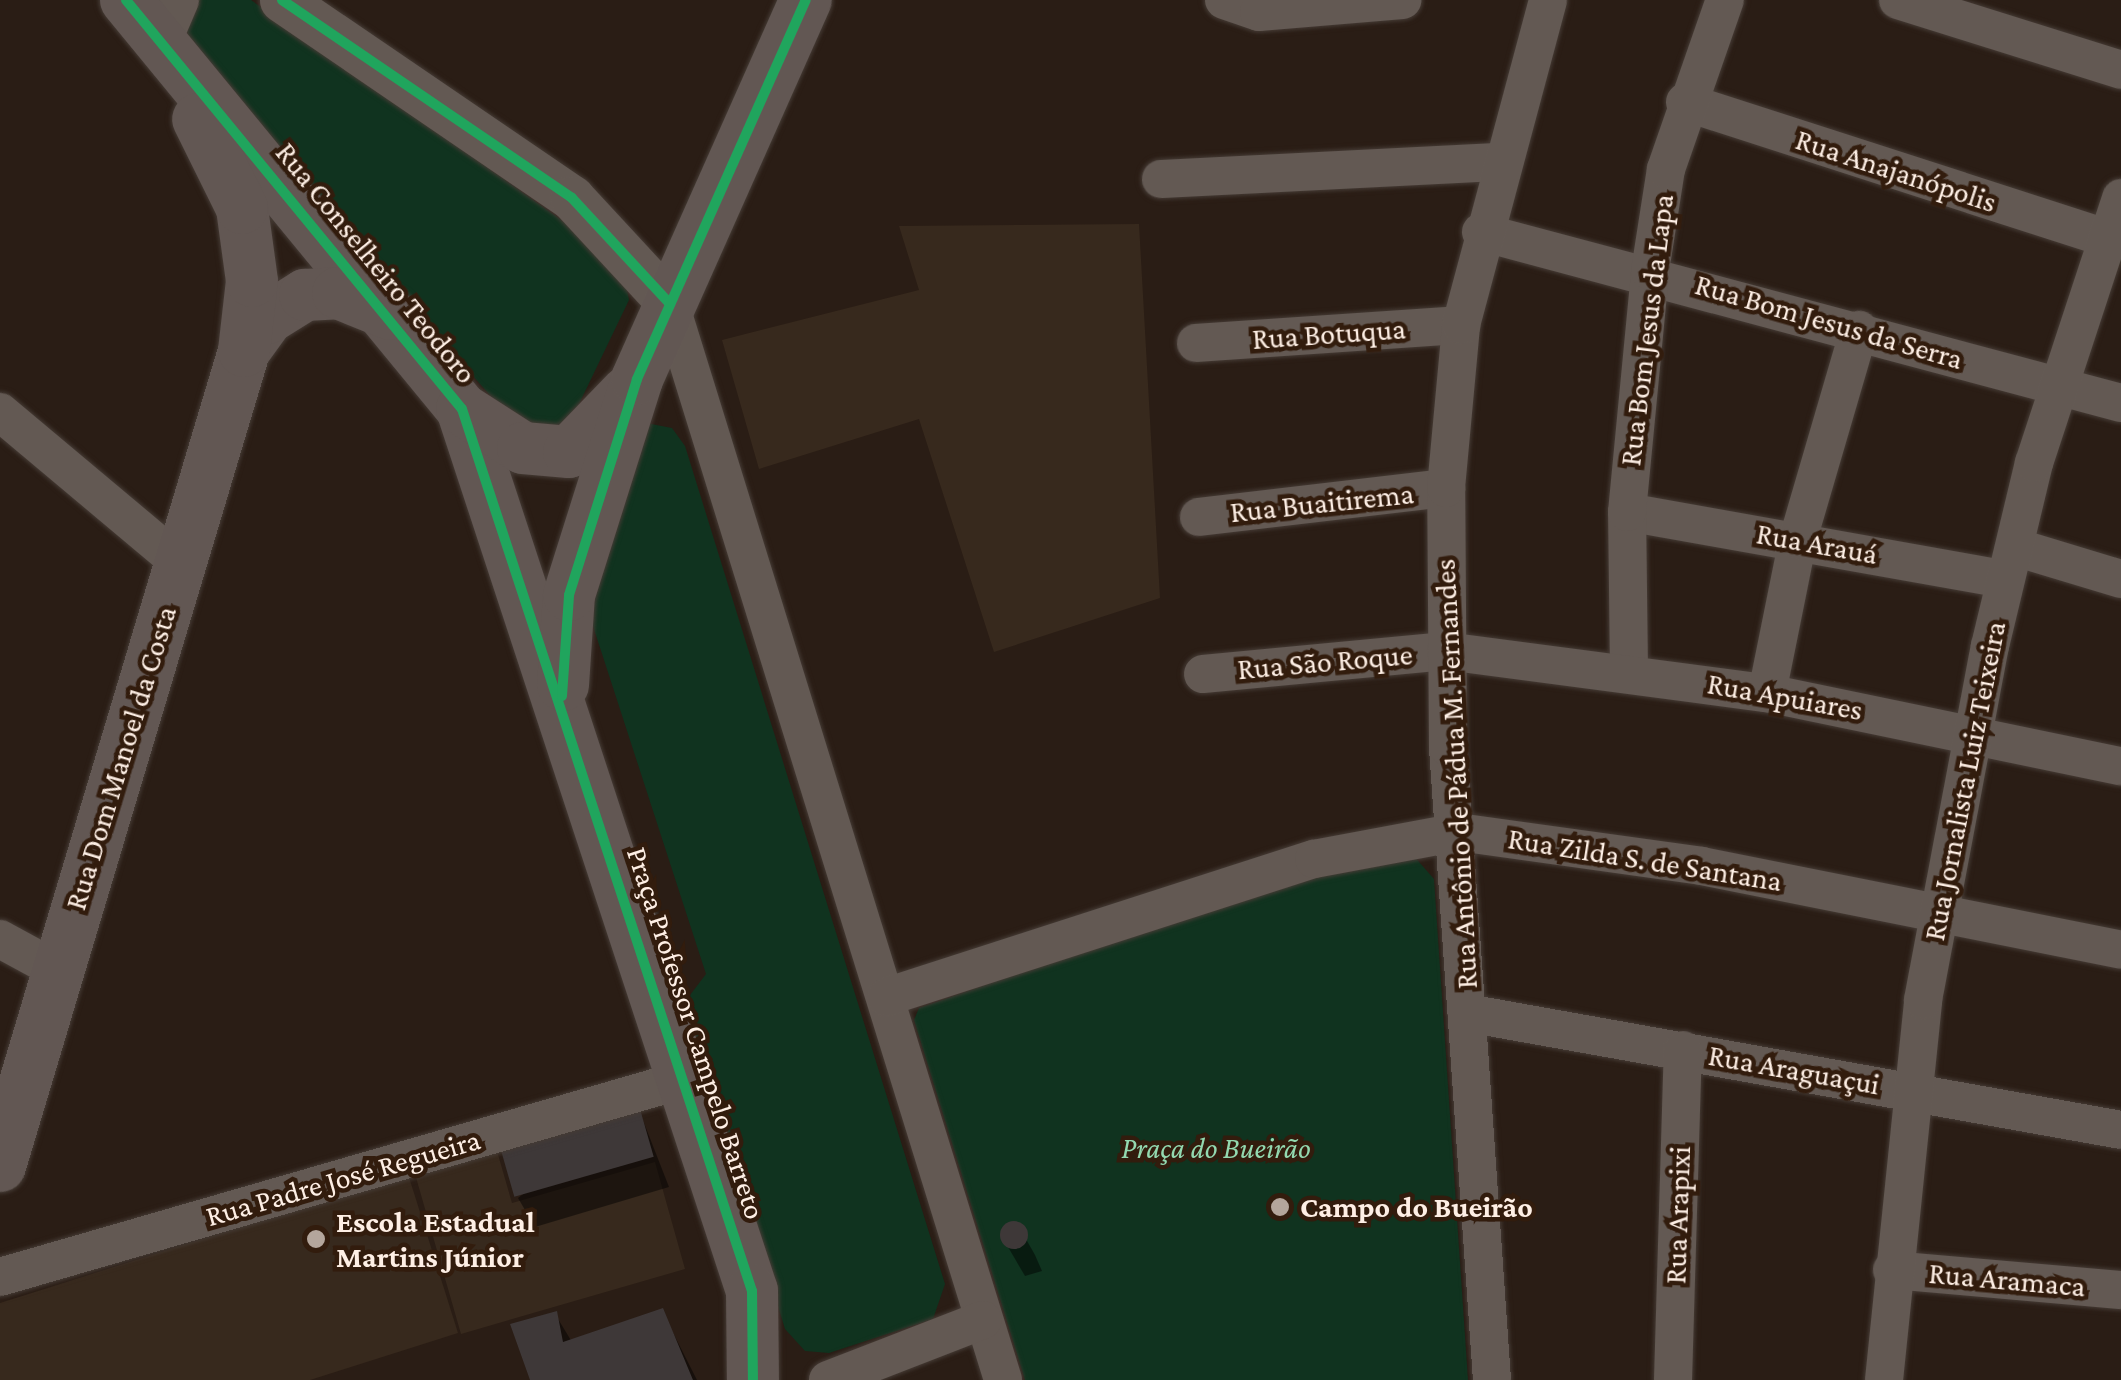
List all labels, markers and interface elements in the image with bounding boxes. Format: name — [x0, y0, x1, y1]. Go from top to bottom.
street label: Rua Anajanópolis — [1791, 122, 2001, 220]
street label: Rua Conselheiro Teodoro — [268, 135, 484, 391]
street label: Rua Bom Jesus da Lapa — [1612, 192, 1682, 468]
street label: Rua Bom Jesus da Serra — [1691, 267, 1967, 377]
street label: Rua Botuqua — [1251, 311, 1407, 357]
street label: Rua Buaitirema — [1228, 475, 1416, 531]
street label: Rua Arauá — [1754, 516, 1880, 572]
street label: Rua Antônio de Pádua M. Fernandes — [1427, 558, 1485, 990]
street label: Rua Dom Manoel da Costa — [58, 602, 184, 914]
street label: Rua Jornalista Luiz Teixeira — [1916, 618, 2014, 944]
street label: Rua São Roque — [1236, 636, 1414, 688]
street label: Rua Apuiares — [1705, 666, 1865, 728]
street label: Rua Zilda S. de Santana — [1505, 821, 1785, 899]
street label: Praça Professor Campelo Barreto — [619, 842, 773, 1224]
street label: Rua Araguaçui — [1706, 1037, 1882, 1103]
street label: Rua Padre José Regueira — [202, 1122, 484, 1234]
park label: Praça do Bueirão — [1121, 1130, 1311, 1166]
street label: Rua Arapixi — [1658, 1145, 1698, 1285]
place label: Campo do Bueirão — [1300, 1189, 1533, 1225]
marker: Campo do Bueirão — [1269, 1196, 1291, 1218]
place label: Escola Estadual Martins Júnior — [336, 1204, 535, 1274]
marker: Escola Estadual Martins Júnior — [305, 1228, 327, 1250]
street label: Rua Aramaca — [1927, 1255, 2087, 1305]

